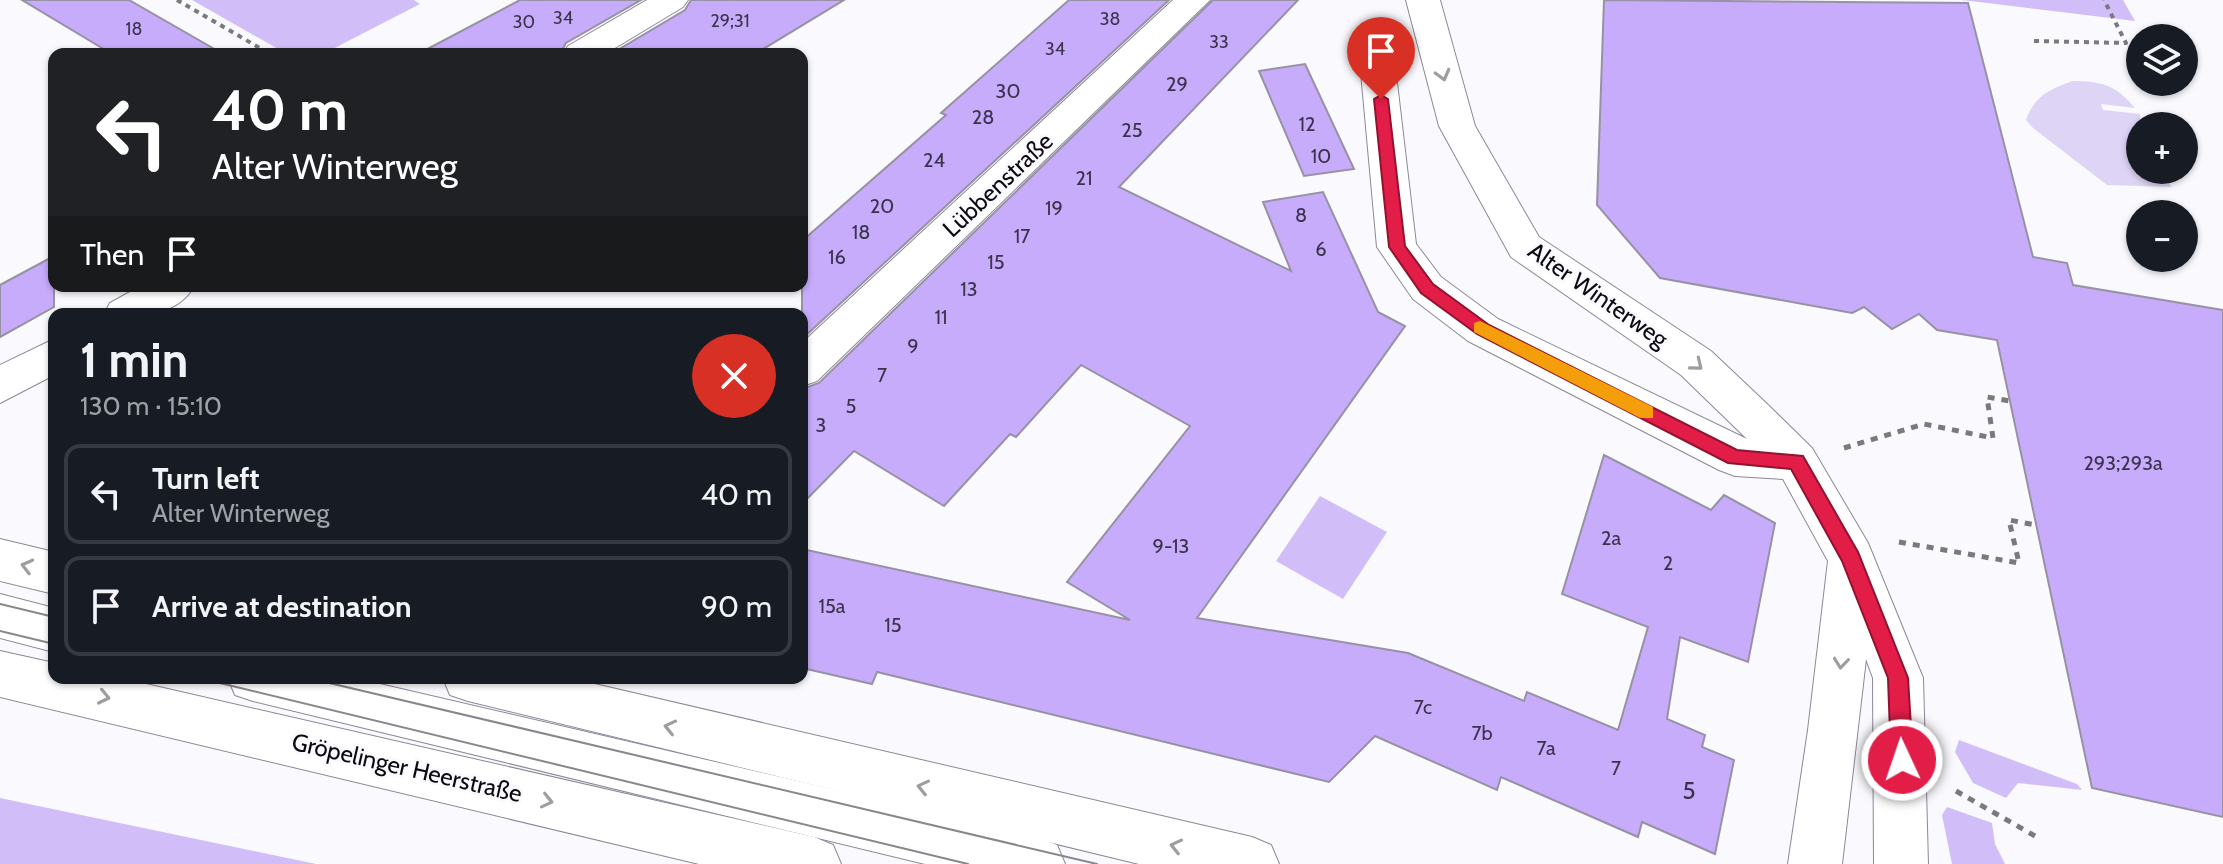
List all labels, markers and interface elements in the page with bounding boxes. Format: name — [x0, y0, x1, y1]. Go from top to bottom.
house number: 34 — [553, 7, 573, 29]
house number: 38 — [1100, 8, 1120, 30]
house number: 29;31 — [710, 10, 750, 32]
house number: 30 — [513, 11, 535, 33]
pin — [1347, 17, 1415, 99]
house number: 18 — [126, 18, 142, 40]
map controls — [2126, 24, 2198, 272]
button: layers — [2126, 24, 2198, 96]
icon: arrive — [1359, 29, 1403, 73]
house number: 33 — [1209, 31, 1229, 53]
house number: 34 — [1045, 38, 1065, 60]
one-way arrow — [1434, 68, 1450, 82]
house number: 29 — [1166, 72, 1188, 96]
text: 40 m — [212, 76, 348, 144]
house number: 30 — [996, 79, 1020, 103]
icon: left — [80, 80, 184, 184]
house number: 28 — [972, 105, 994, 129]
house number: 12 — [1299, 112, 1316, 136]
button: + — [2126, 112, 2198, 184]
house number: 25 — [1121, 118, 1143, 142]
street label: Lübbenstraße — [937, 126, 1059, 243]
text: Alter Winterweg — [212, 144, 458, 188]
house number: 10 — [1311, 144, 1331, 168]
house number: 24 — [923, 148, 945, 172]
house number: 21 — [1076, 166, 1093, 190]
house number: 20 — [870, 194, 894, 218]
house number: 19 — [1045, 196, 1063, 220]
button: − — [2126, 200, 2198, 272]
house number: 8 — [1295, 203, 1307, 227]
house number: 18 — [852, 220, 870, 244]
house number: 17 — [1014, 224, 1030, 248]
icon: arrive — [160, 232, 204, 276]
text: Then — [80, 236, 144, 273]
street label: Alter Winterweg — [1523, 236, 1675, 354]
house number: 6 — [1315, 237, 1327, 261]
house number: 16 — [828, 245, 846, 269]
house number: 15 — [987, 250, 1005, 274]
house number: 13 — [960, 277, 978, 301]
house number: 11 — [934, 305, 948, 329]
text: 1 min — [80, 331, 188, 389]
button: close — [692, 334, 776, 418]
house number: 9 — [907, 334, 919, 358]
one-way arrow — [1687, 355, 1702, 370]
house number: 7 — [877, 363, 887, 387]
text: 130 m · 15:10 — [80, 390, 222, 422]
house number: 5 — [846, 394, 856, 418]
house number: 3 — [816, 413, 826, 437]
house number: 293;293a — [2083, 451, 2163, 475]
text: Turn left — [152, 460, 260, 497]
icon: left — [84, 472, 128, 516]
text: 40 m — [701, 476, 772, 513]
text: Alter Winterweg — [152, 497, 329, 529]
house number: 2a — [1601, 526, 1621, 550]
house number: 9-13 — [1153, 534, 1189, 558]
house number: 2 — [1663, 551, 1673, 575]
one-way arrow — [21, 559, 34, 576]
icon: arrive — [84, 584, 128, 628]
text: Arrive at destination — [152, 588, 412, 625]
text: 90 m — [701, 588, 772, 625]
house number: 15a — [819, 594, 846, 618]
house number: 15 — [884, 613, 902, 637]
one-way arrow — [1832, 657, 1849, 670]
one-way arrow — [96, 688, 110, 705]
house number: 7c — [1414, 695, 1432, 719]
position arrow — [1860, 718, 1944, 802]
one-way arrow — [663, 719, 677, 736]
house number: 7b — [1471, 721, 1493, 745]
street label: Gröpelinger Heerstraße — [289, 727, 525, 808]
house number: 7a — [1537, 736, 1556, 760]
house number: 7 — [1611, 756, 1621, 780]
house number: 5 — [1683, 776, 1695, 805]
one-way arrow — [916, 779, 930, 796]
one-way arrow — [540, 792, 554, 809]
one-way arrow — [1169, 838, 1183, 855]

